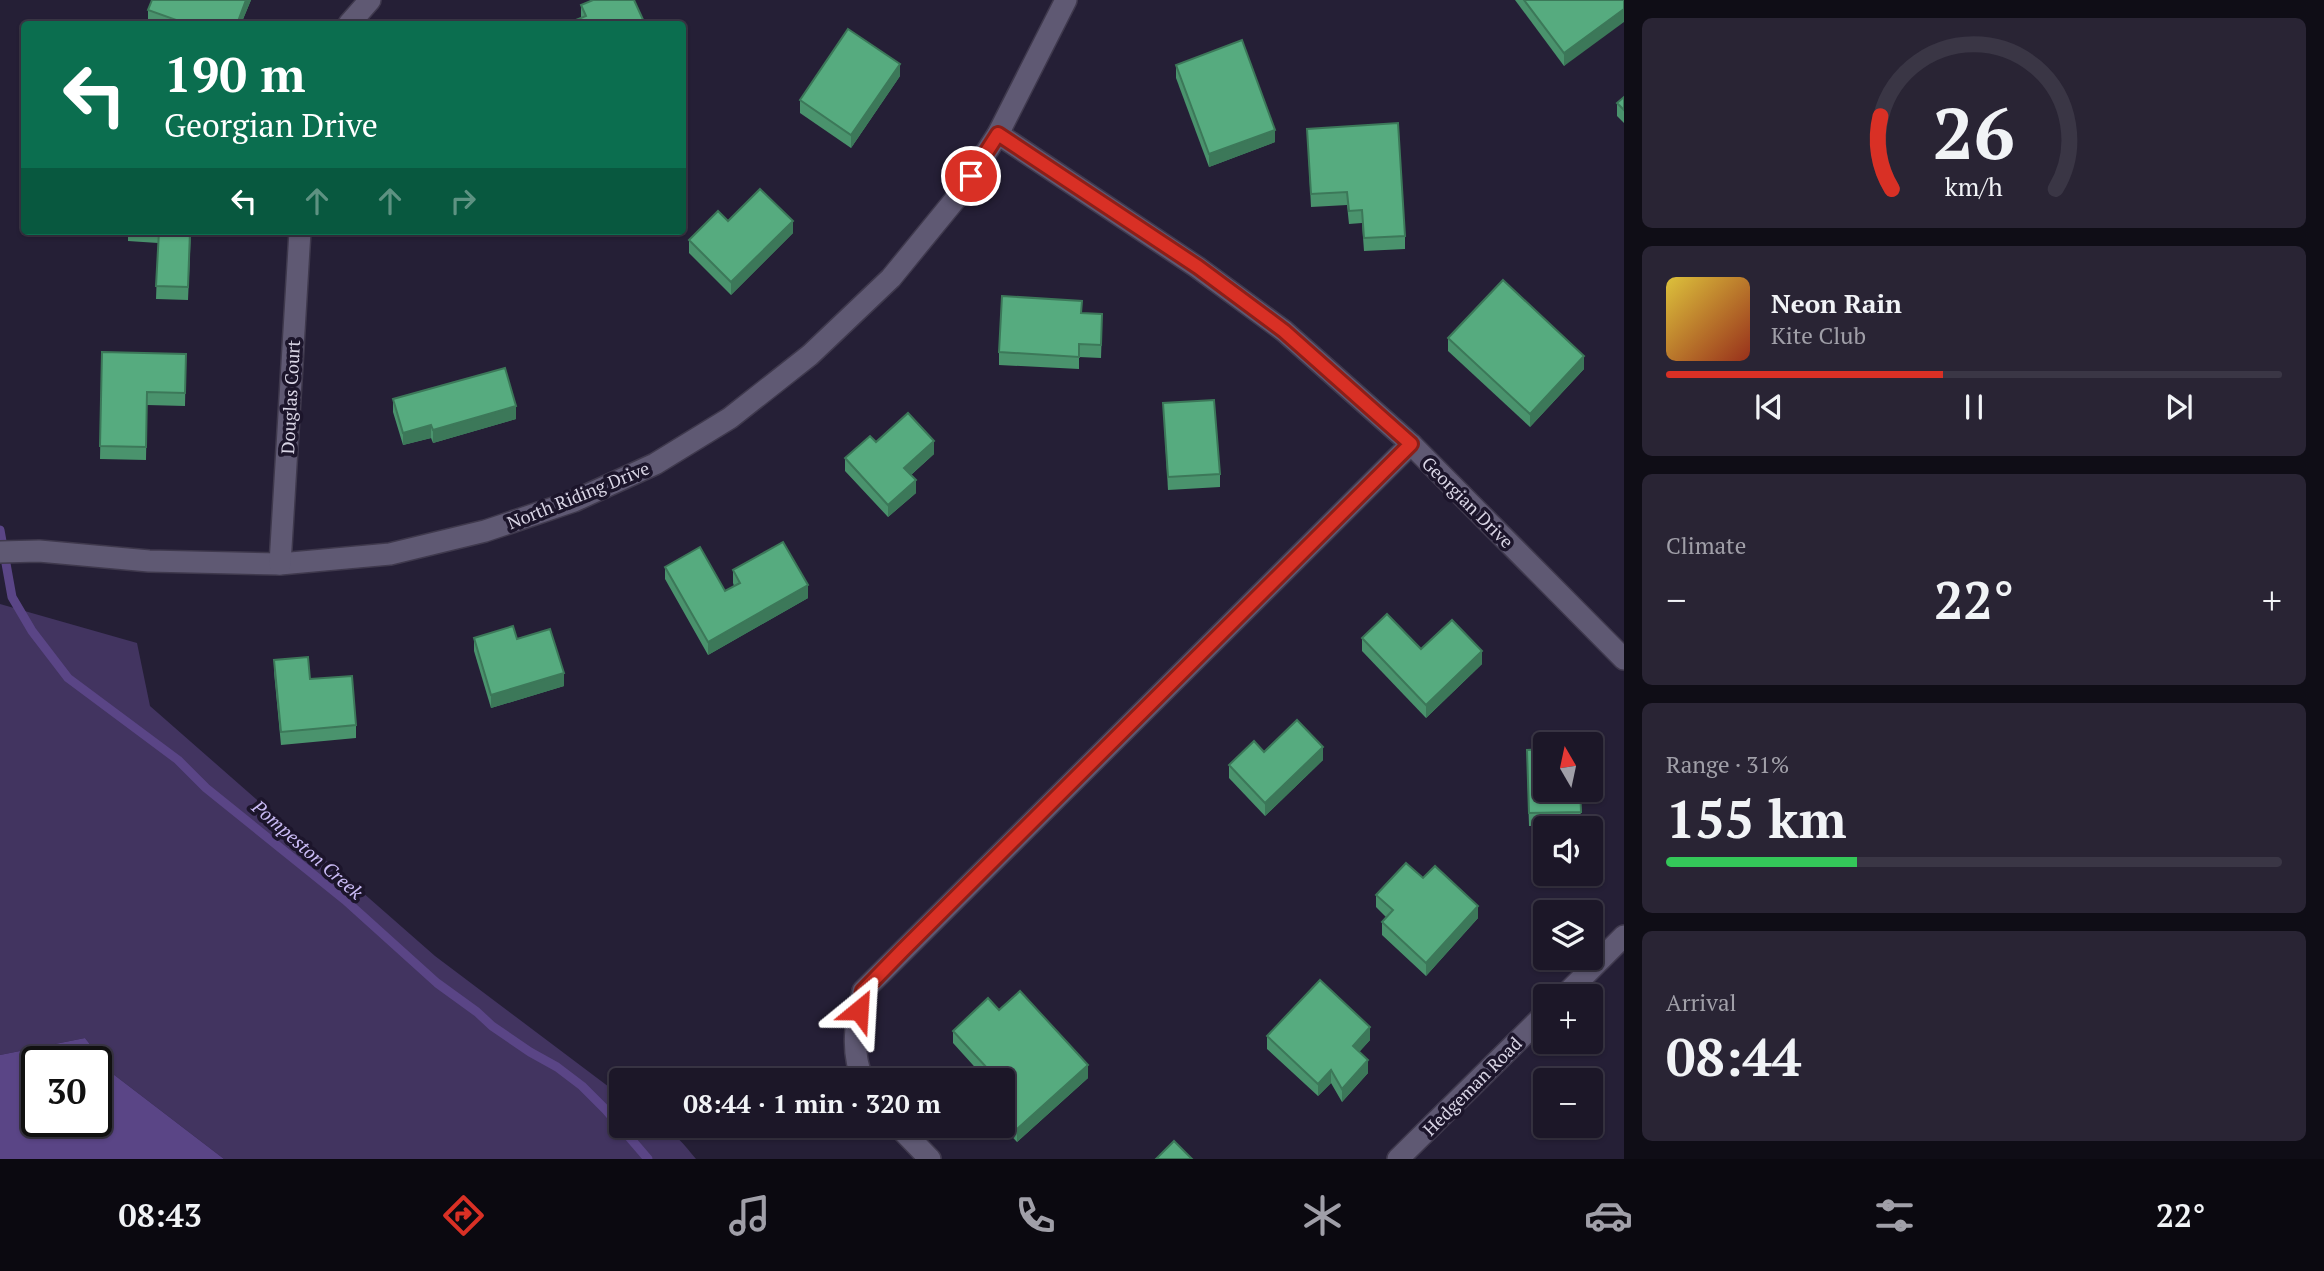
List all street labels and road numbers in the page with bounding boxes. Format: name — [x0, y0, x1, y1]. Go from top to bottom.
street label: Douglas Court — [275, 339, 305, 455]
street label: Georgian Drive — [1417, 451, 1519, 553]
street label: North Riding Drive — [503, 456, 653, 534]
street label: Hedgeman Road — [1417, 1031, 1527, 1141]

